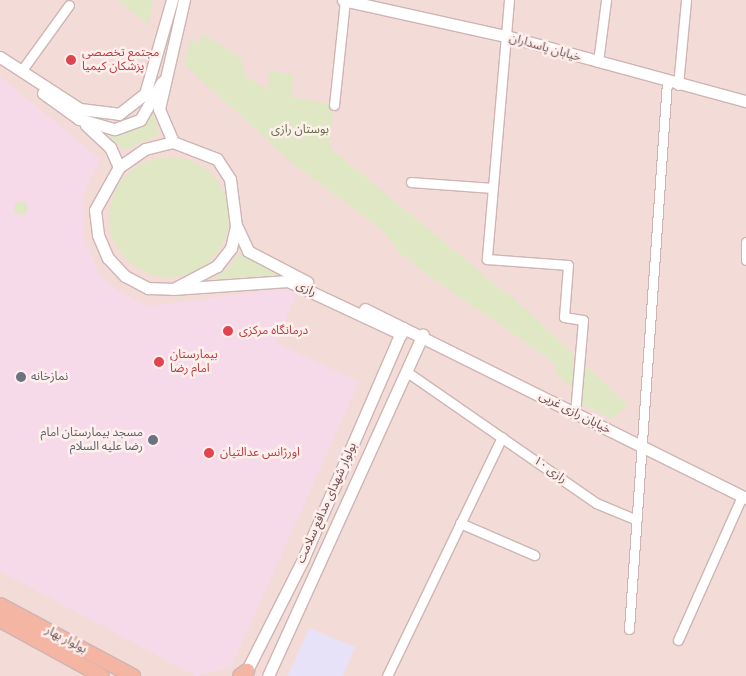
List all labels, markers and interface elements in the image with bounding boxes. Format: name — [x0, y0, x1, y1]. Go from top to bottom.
street label: خیابان پاسداران — [508, 31, 582, 65]
place label: مجتمع تخصصی پزشکان کیمیا — [82, 46, 159, 74]
marker: مجتمع تخصصی پزشکان کیمیا — [64, 53, 78, 67]
park label: بوستان رازی — [271, 123, 329, 137]
street label: رازی — [294, 278, 318, 300]
marker: درمانگاه مرکزی — [221, 324, 235, 338]
place label: درمانگاه مرکزی — [239, 324, 308, 338]
place label: بیمارستان امام رضا — [170, 348, 218, 376]
marker: بیمارستان امام رضا — [152, 355, 166, 369]
place label: نمازخانه — [31, 370, 68, 384]
marker: نمازخانه — [15, 371, 27, 383]
street label: خیابان رازی غربی — [537, 389, 613, 437]
place label: مسجد بیمارستان امام رضا علیه السلام — [41, 426, 143, 454]
marker: مسجد بیمارستان امام رضا علیه السلام — [147, 434, 159, 446]
street label: بولوار شهدای مدافع سلامت — [294, 440, 360, 566]
marker: اورژانس عدالتیان — [202, 446, 216, 460]
place label: اورژانس عدالتیان — [220, 446, 300, 460]
street label: رازی ۱۰ — [531, 453, 569, 487]
street label: بولوار بهار — [43, 623, 89, 657]

